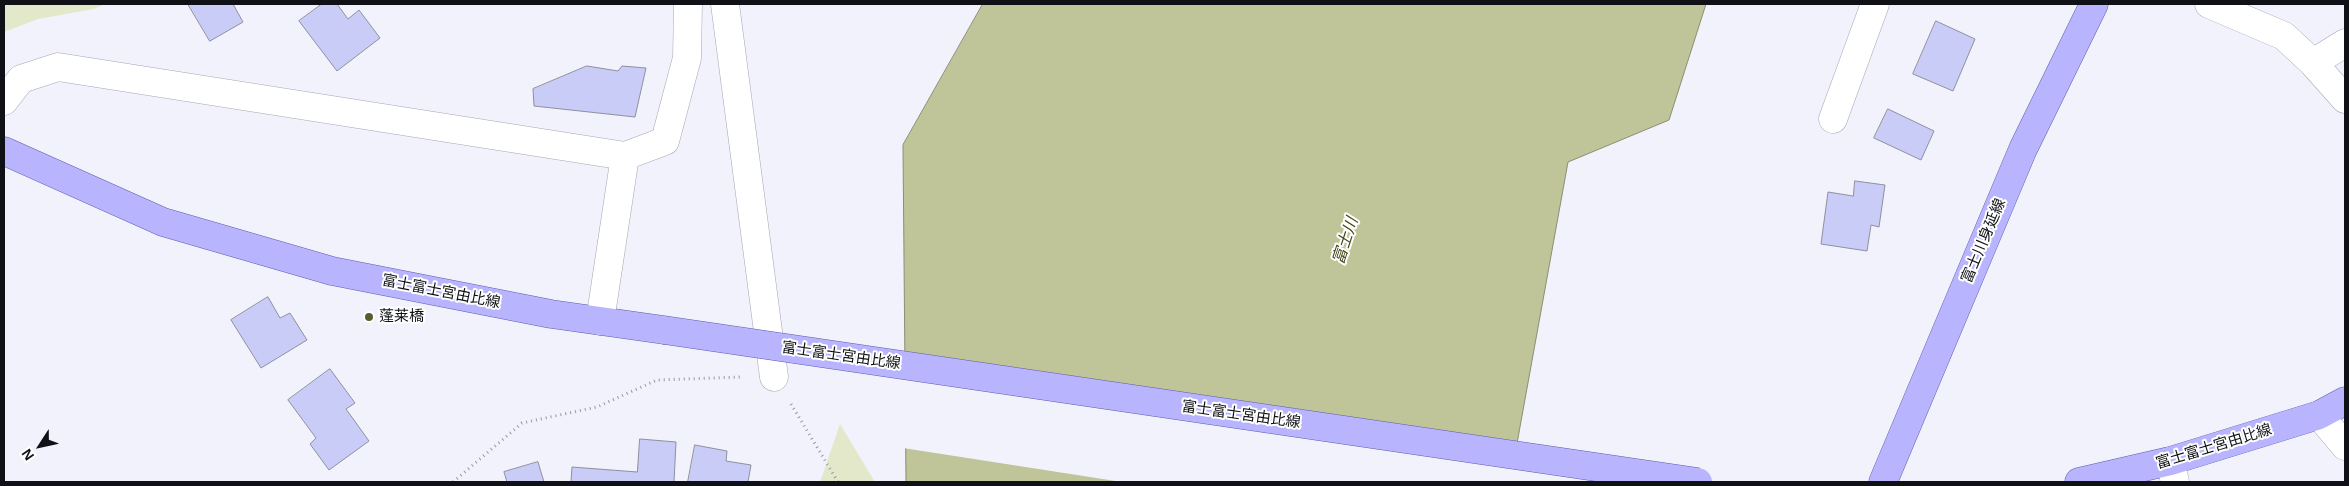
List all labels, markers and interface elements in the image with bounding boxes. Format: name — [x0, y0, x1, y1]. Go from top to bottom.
street label: 富士川身延線 — [1958, 196, 2010, 286]
water label: 富士川 — [1329, 215, 1363, 267]
street label: 富士富士宮由比線 — [380, 272, 502, 312]
place label: 蓬莱橋 — [379, 308, 424, 326]
marker: 蓬莱橋 — [363, 311, 375, 323]
street label: 富士富士宮由比線 — [780, 339, 902, 373]
street label: 富士富士宮由比線 — [1180, 398, 1302, 432]
north arrow — [15, 421, 65, 471]
street label: 富士富士宮由比線 — [2154, 421, 2274, 473]
text: N — [18, 446, 37, 463]

